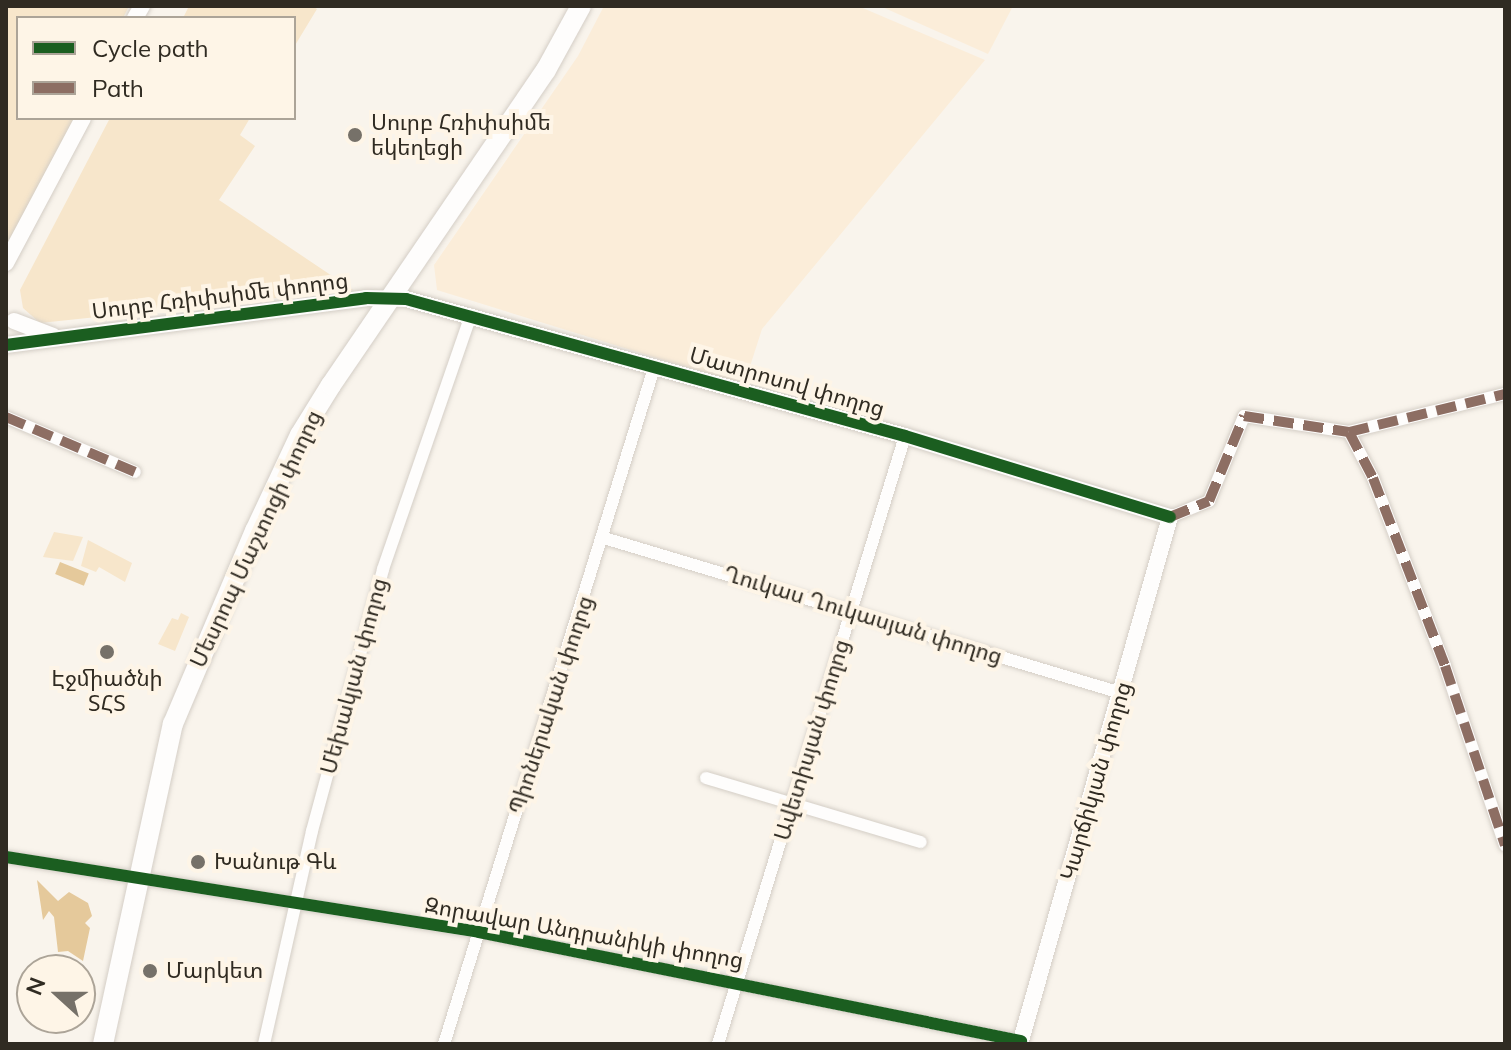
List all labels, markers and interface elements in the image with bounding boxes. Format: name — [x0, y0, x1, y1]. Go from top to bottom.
legend — [16, 16, 296, 120]
text: Cycle path — [92, 33, 209, 63]
text: Path — [92, 73, 144, 103]
place label: Սուրբ Հռիփսիմե եկեղեցի — [371, 109, 551, 160]
marker: Սուրբ Հռիփսիմե եկեղեցի — [346, 126, 364, 144]
street label: Սուրբ Հռիփսիմե փողոց — [90, 267, 350, 325]
street label: Մատրոսով փողոց — [686, 342, 888, 422]
street label: Մեսրոպ Մաշտոցի փողոց — [185, 406, 327, 672]
street label: Ղուկաս Ղուկասյան փողոց — [721, 560, 1005, 670]
street label: Մեխակյան փողոց — [315, 575, 393, 777]
street label: Պիոներական փողոց — [503, 592, 599, 818]
street label: Ավետիսյան փողոց — [769, 636, 855, 844]
marker: Էջմիածնի ՏՀՏ — [98, 643, 116, 661]
place label: Էջմիածնի ՏՀՏ — [51, 665, 163, 716]
street label: Կարճիկյան փողոց — [1055, 679, 1137, 883]
place label: Խանութ Գև — [214, 849, 336, 875]
marker: Խանութ Գև — [189, 853, 207, 871]
street label: Զորավար Անդրանիկի փողոց — [422, 892, 746, 974]
north arrow — [16, 954, 96, 1034]
place label: Մարկետ — [166, 958, 263, 984]
marker: Մարկետ — [141, 962, 159, 980]
text: N — [19, 973, 52, 999]

